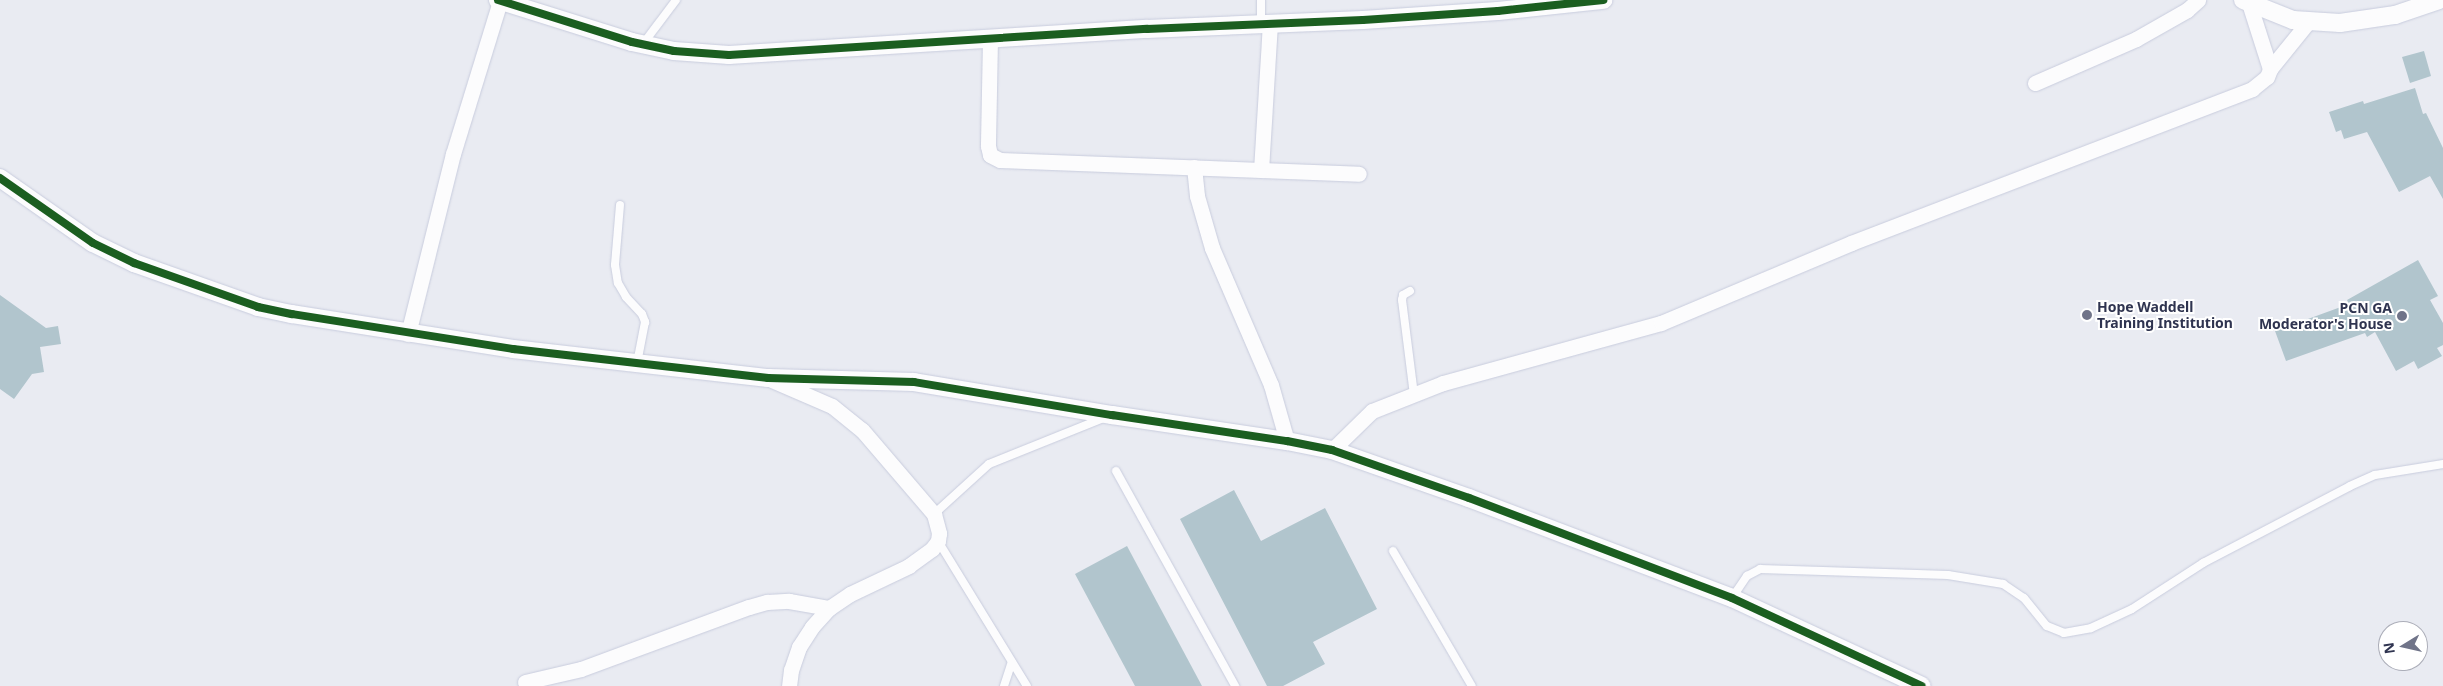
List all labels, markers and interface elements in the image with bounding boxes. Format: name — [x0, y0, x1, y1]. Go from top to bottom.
place label: Hope Waddell Training Institution — [2097, 299, 2233, 332]
place label: PCN GA Moderator's House — [2259, 300, 2392, 332]
marker: Hope Waddell Training Institution — [2081, 309, 2093, 321]
marker: PCN GA Moderator's House — [2396, 310, 2408, 322]
north arrow — [2378, 621, 2428, 671]
text: N — [2378, 641, 2399, 655]

